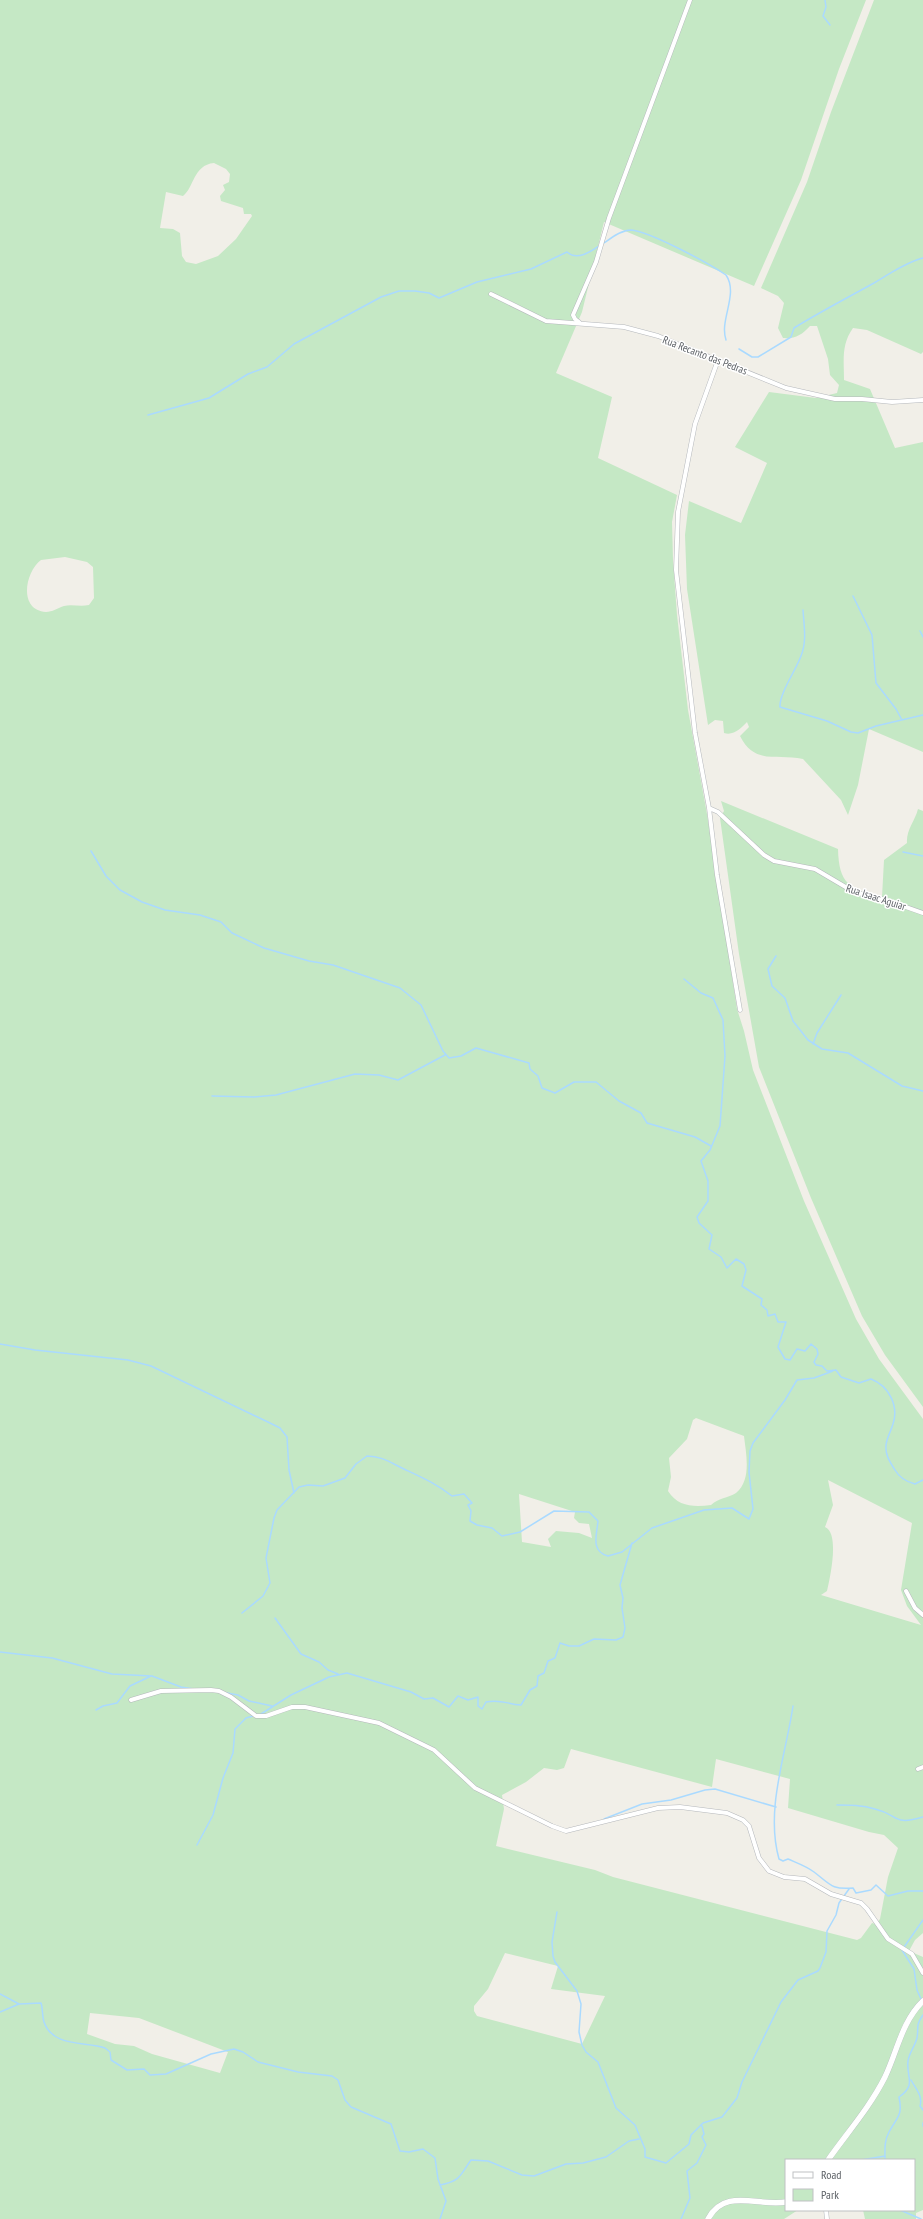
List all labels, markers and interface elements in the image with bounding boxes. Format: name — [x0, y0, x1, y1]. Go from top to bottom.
street label: Rua Recanto das Pedras — [661, 332, 750, 378]
street label: Rua Isaac Aguiar — [844, 881, 908, 913]
legend — [785, 2159, 915, 2211]
text: Road — [821, 2167, 841, 2182]
text: Park — [821, 2187, 839, 2202]

